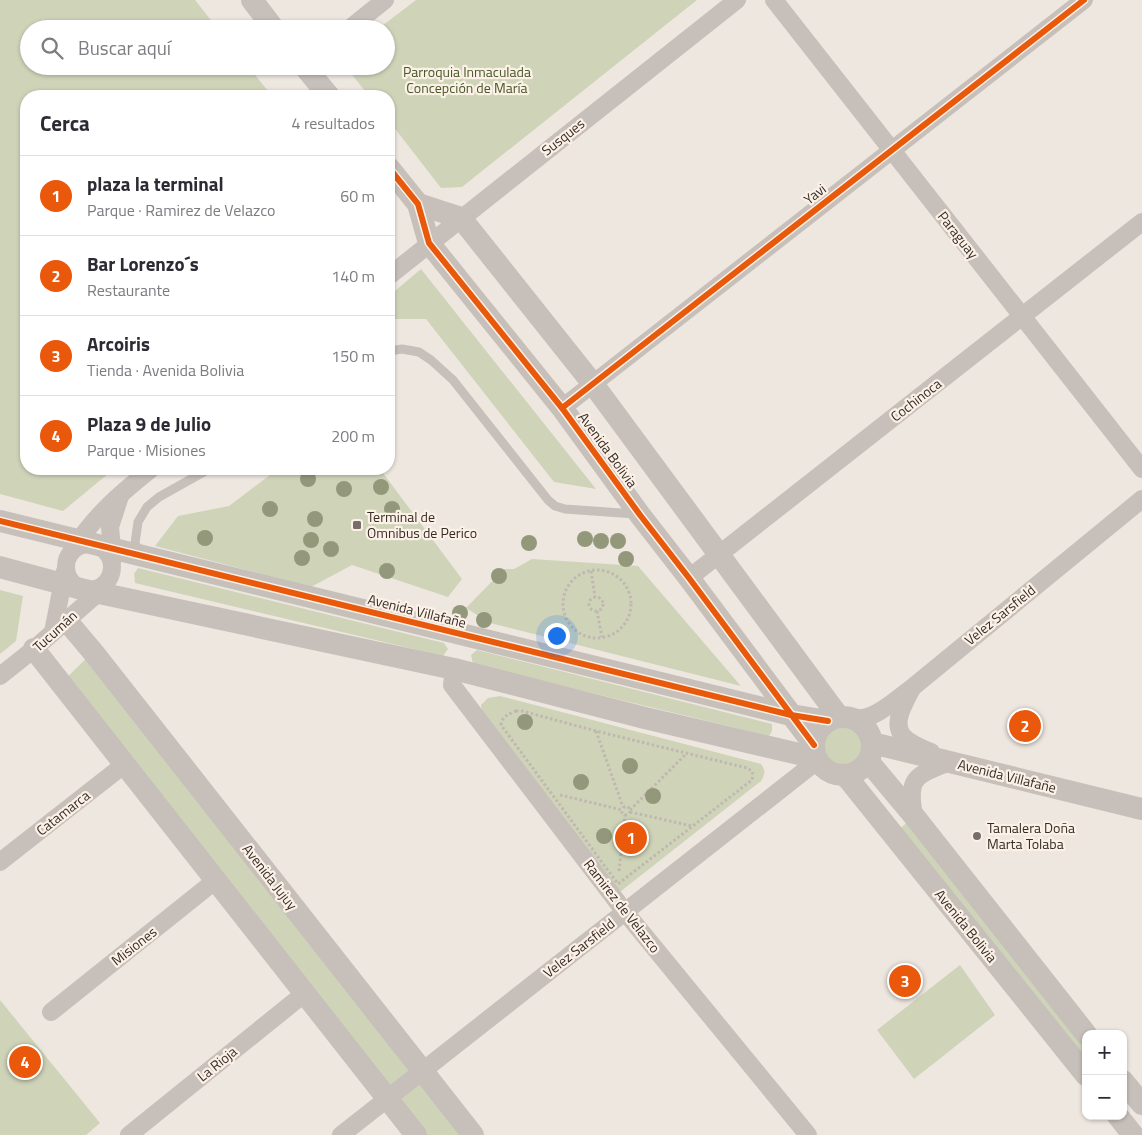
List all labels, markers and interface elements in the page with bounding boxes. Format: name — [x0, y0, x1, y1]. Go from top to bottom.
search box — [20, 20, 395, 75]
text: Buscar aquí — [78, 33, 171, 62]
icon: search — [38, 34, 66, 62]
park label: Parroquia Inmaculada Concepción de María — [403, 61, 531, 98]
text: Cerca — [40, 107, 90, 139]
text: 4 resultados — [291, 111, 375, 135]
street label: Susques — [537, 113, 589, 160]
text: plaza la terminal — [87, 169, 224, 198]
street label: Yavi — [799, 178, 830, 209]
text: 1 — [52, 184, 60, 208]
text: 60 m — [340, 184, 375, 208]
text: Parque · Ramirez de Velazco — [87, 198, 275, 222]
street label: Paraguay — [933, 206, 984, 263]
text: Bar Lorenzo´s — [87, 249, 199, 278]
text: 2 — [52, 264, 60, 288]
text: 140 m — [331, 264, 375, 288]
text: Restaurante — [87, 278, 170, 302]
text: Arcoiris — [87, 329, 150, 358]
text: 3 — [52, 344, 60, 368]
text: 150 m — [331, 344, 375, 368]
text: Tienda · Avenida Bolivia — [87, 358, 244, 382]
street label: Cochinoca — [886, 373, 946, 426]
street label: Avenida Bolivia — [574, 408, 643, 492]
text: Plaza 9 de Julio — [87, 409, 211, 438]
text: 4 — [52, 424, 60, 448]
text: 200 m — [331, 424, 375, 448]
text: Parque · Misiones — [87, 438, 206, 462]
place label: Terminal de Omnibus de Perico — [367, 506, 477, 543]
marker: Terminal de Omnibus de Perico — [351, 519, 363, 531]
street label: Velez Sarsfield — [960, 579, 1040, 650]
street label: Avenida Villafañe — [366, 588, 469, 633]
street label: Tucumán — [28, 605, 82, 656]
your location — [544, 623, 570, 649]
pin: 2 — [1009, 707, 1041, 745]
street label: Avenida Villafañe — [956, 753, 1059, 798]
street label: Catamarca — [31, 785, 94, 840]
place label: Tamalera Doña Marta Tolaba — [987, 817, 1075, 854]
pin: 1 — [615, 819, 647, 857]
marker: Tamalera Doña Marta Tolaba — [971, 830, 983, 842]
street label: Avenida Jujuy — [238, 839, 303, 914]
street label: Ramirez de Velazco — [579, 854, 666, 957]
street label: Avenida Bolivia — [930, 885, 1003, 967]
street label: Velez Sarsfield — [538, 913, 619, 982]
street label: Misiones — [106, 921, 161, 970]
pin: 3 — [889, 962, 921, 1000]
map controls — [1082, 1030, 1127, 1120]
button: + — [1082, 1030, 1127, 1075]
street label: La Rioja — [192, 1041, 241, 1086]
pin: 4 — [9, 1043, 41, 1081]
button: − — [1082, 1075, 1127, 1120]

